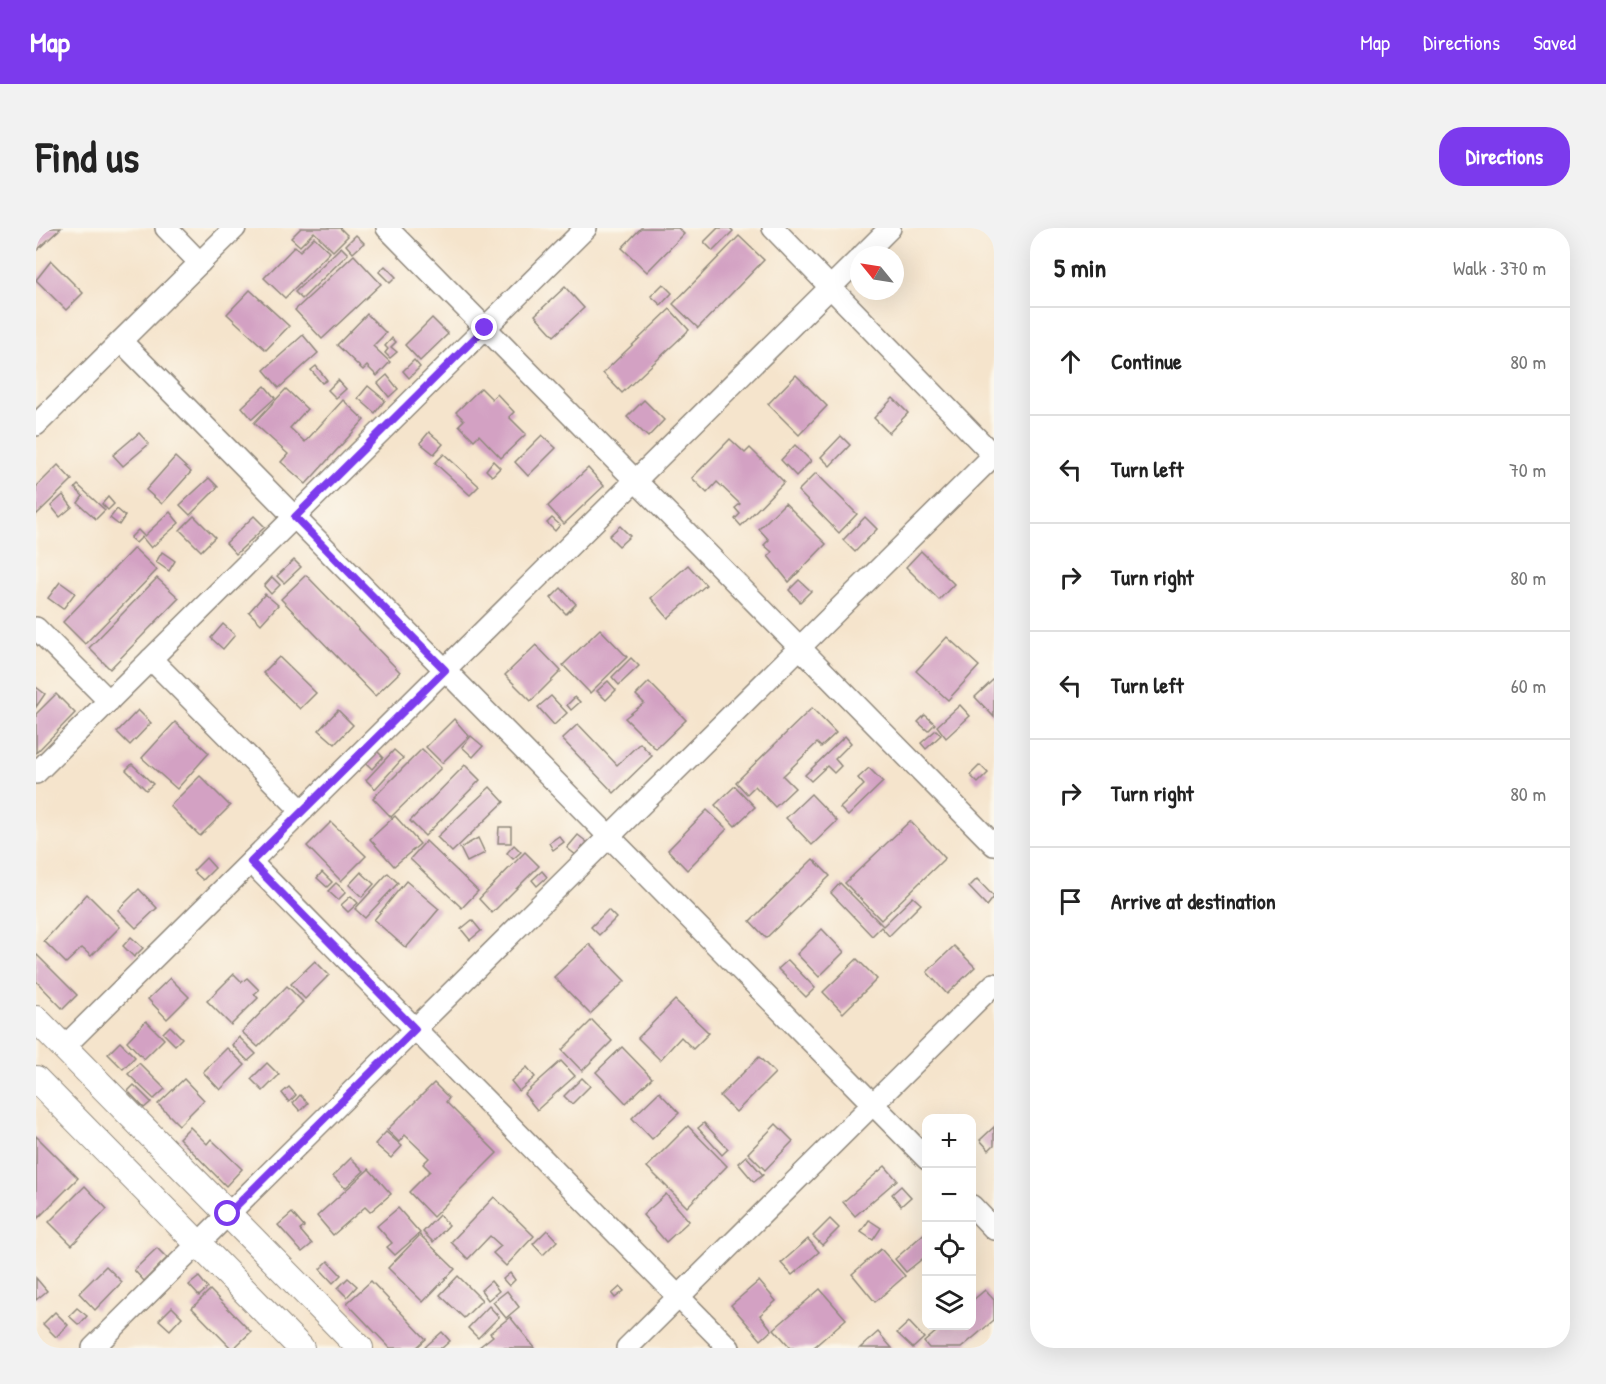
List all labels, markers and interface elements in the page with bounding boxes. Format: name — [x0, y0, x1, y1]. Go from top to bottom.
text: Map — [30, 23, 70, 61]
text: Map — [1360, 28, 1390, 57]
text: Directions — [1423, 28, 1500, 57]
text: Saved — [1533, 28, 1576, 57]
button: Directions — [1439, 127, 1570, 186]
text: Find us — [36, 128, 139, 185]
north arrow — [850, 246, 904, 300]
text: 5 min — [1054, 250, 1106, 285]
text: Walk · 370 m — [1453, 254, 1546, 281]
route end — [471, 314, 497, 340]
icon: ahead — [1054, 345, 1087, 378]
text: Continue — [1111, 346, 1182, 376]
text: 80 m — [1510, 348, 1546, 375]
icon: left — [1054, 453, 1087, 486]
text: Turn left — [1111, 454, 1184, 484]
text: 70 m — [1509, 456, 1546, 483]
icon: right — [1054, 561, 1087, 594]
text: Turn right — [1111, 562, 1194, 592]
text: 80 m — [1510, 564, 1546, 591]
icon: left — [1054, 669, 1087, 702]
text: Turn left — [1111, 670, 1184, 700]
text: 60 m — [1511, 672, 1546, 699]
icon: right — [1054, 777, 1087, 810]
text: Turn right — [1111, 778, 1194, 808]
text: 80 m — [1510, 780, 1546, 807]
icon: arrive — [1054, 885, 1087, 918]
text: Arrive at destination — [1111, 886, 1276, 916]
map controls — [922, 1114, 976, 1330]
button: + — [922, 1114, 976, 1168]
button: − — [922, 1168, 976, 1222]
route start — [214, 1200, 240, 1226]
button: locate — [922, 1222, 976, 1276]
button: layers — [922, 1276, 976, 1330]

